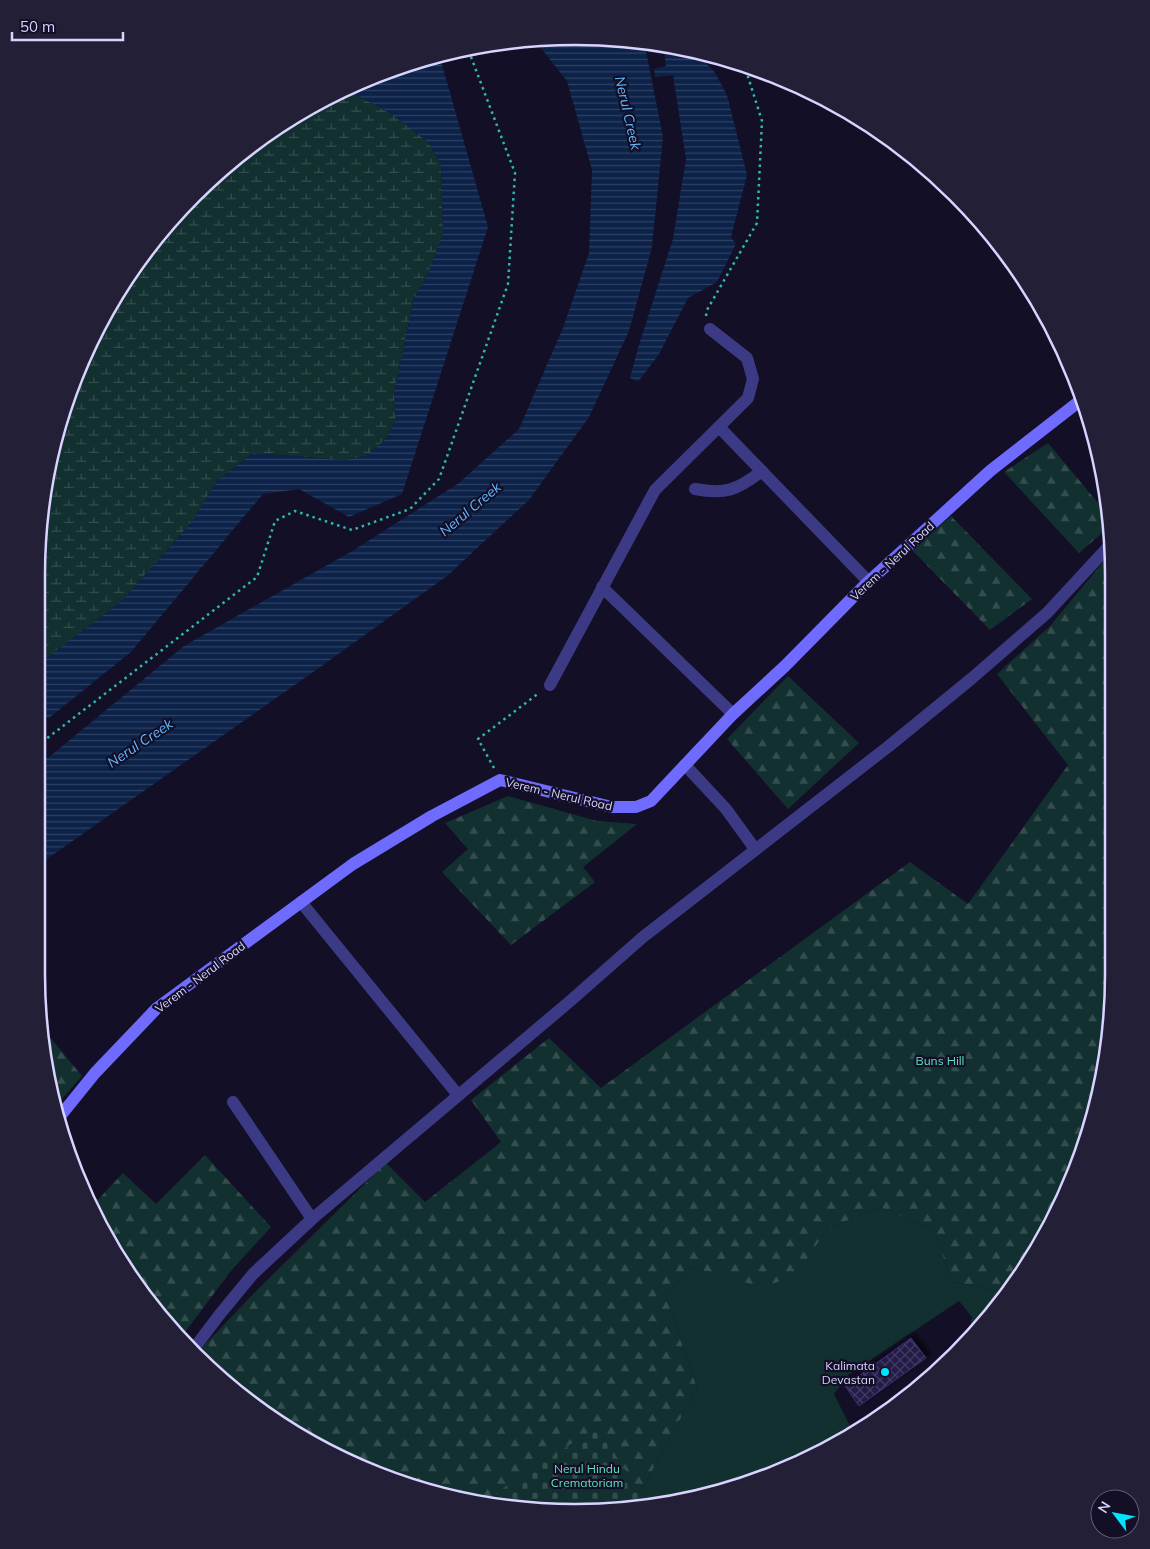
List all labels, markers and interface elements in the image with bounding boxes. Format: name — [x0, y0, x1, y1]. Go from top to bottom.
scale bar — [12, 10, 124, 42]
text: 50 m — [20, 17, 55, 36]
water label: Nerul Creek — [611, 74, 645, 152]
water label: Nerul Creek — [435, 477, 505, 540]
street label: Verem - Nerul Road — [847, 518, 937, 604]
water label: Nerul Creek — [104, 714, 177, 771]
street label: Verem - Nerul Road — [504, 774, 614, 814]
street label: Verem - Nerul Road — [152, 938, 248, 1016]
park label: Buns Hill — [916, 1053, 964, 1068]
place label: Kalimata Devastan — [822, 1358, 875, 1387]
marker: Kalimata Devastan — [879, 1366, 891, 1378]
park label: Nerul Hindu Crematoriam — [551, 1461, 623, 1490]
north arrow — [1090, 1489, 1140, 1539]
text: N — [1094, 1498, 1114, 1516]

